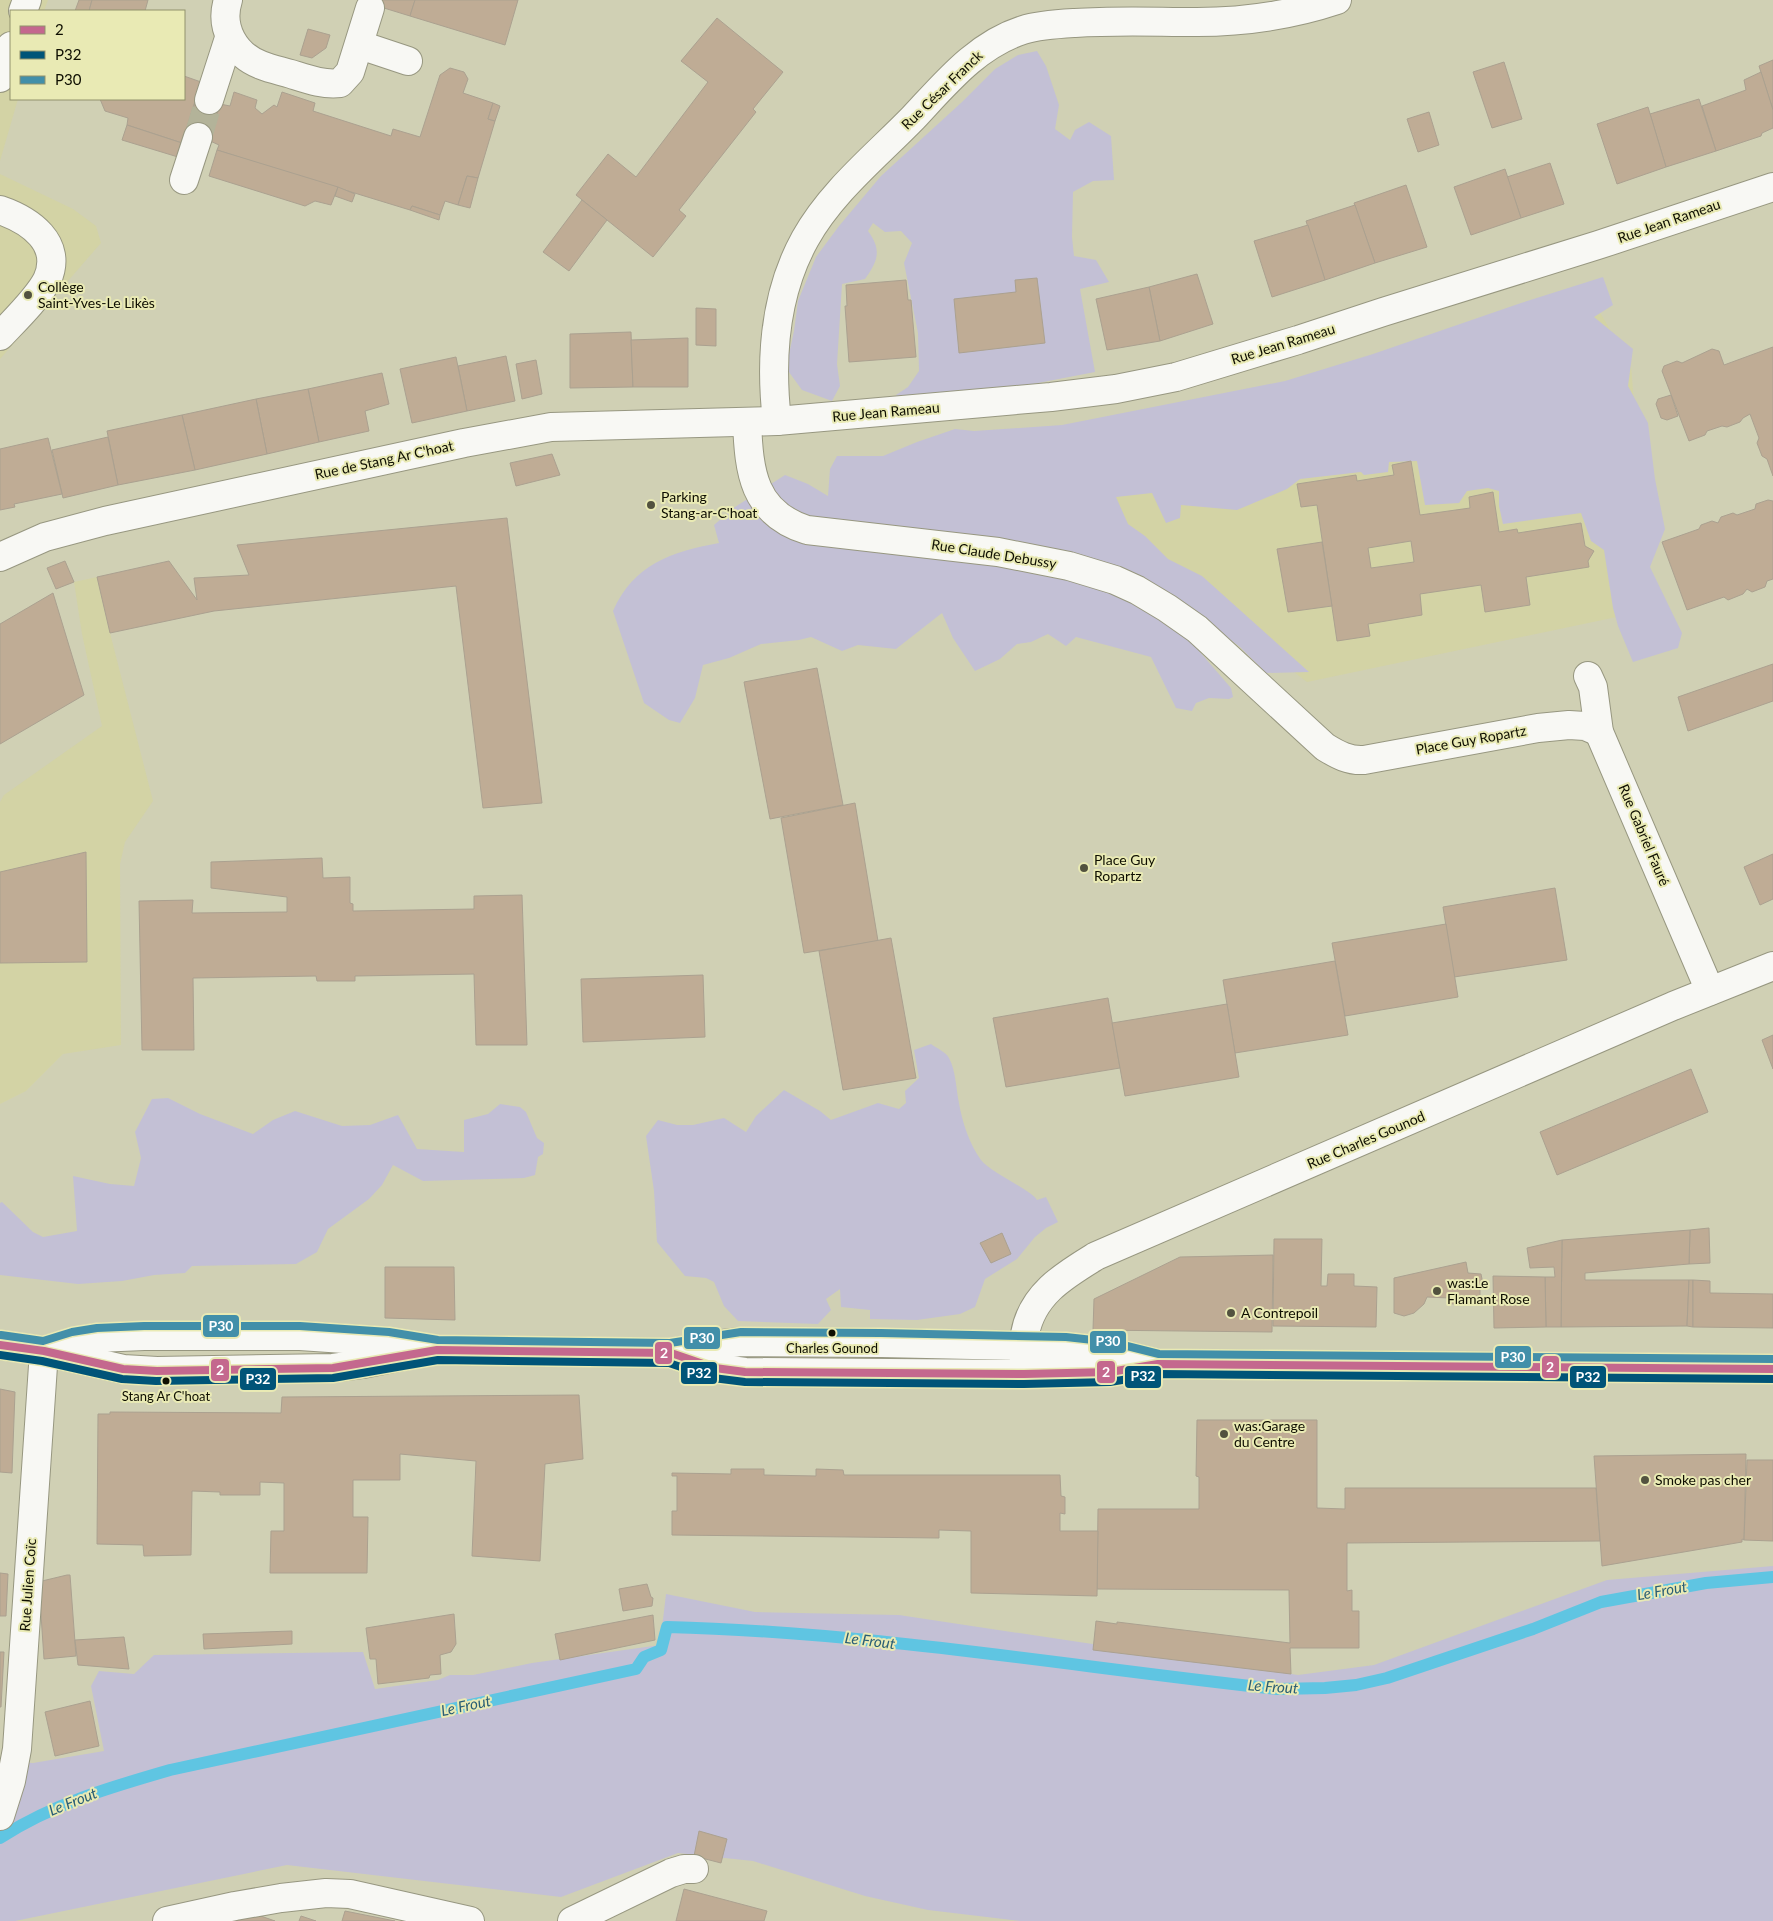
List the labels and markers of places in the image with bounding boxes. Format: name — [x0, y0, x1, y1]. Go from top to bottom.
place label: Collège Saint-Yves-Le Likès — [38, 278, 155, 311]
marker: Collège Saint-Yves-Le Likès — [22, 289, 34, 301]
place label: Parking Stang-ar-C'hoat — [661, 488, 757, 521]
marker: Parking Stang-ar-C'hoat — [645, 499, 657, 511]
place label: Place Guy Ropartz — [1094, 851, 1156, 884]
marker: Place Guy Ropartz — [1078, 862, 1090, 874]
place label: was:Le Flamant Rose — [1447, 1274, 1530, 1307]
marker: was:Le Flamant Rose — [1431, 1285, 1443, 1297]
place label: A Contrepoil — [1241, 1304, 1318, 1321]
marker: A Contrepoil — [1225, 1307, 1237, 1319]
marker: Charles Gounod — [827, 1328, 837, 1338]
place label: Charles Gounod — [786, 1340, 878, 1356]
marker: Stang Ar C'hoat — [161, 1376, 171, 1386]
place label: Stang Ar C'hoat — [122, 1388, 211, 1404]
place label: was:Garage du Centre — [1234, 1417, 1305, 1450]
marker: was:Garage du Centre — [1218, 1428, 1230, 1440]
place label: Smoke pas cher — [1655, 1471, 1751, 1488]
marker: Smoke pas cher — [1639, 1474, 1651, 1486]

